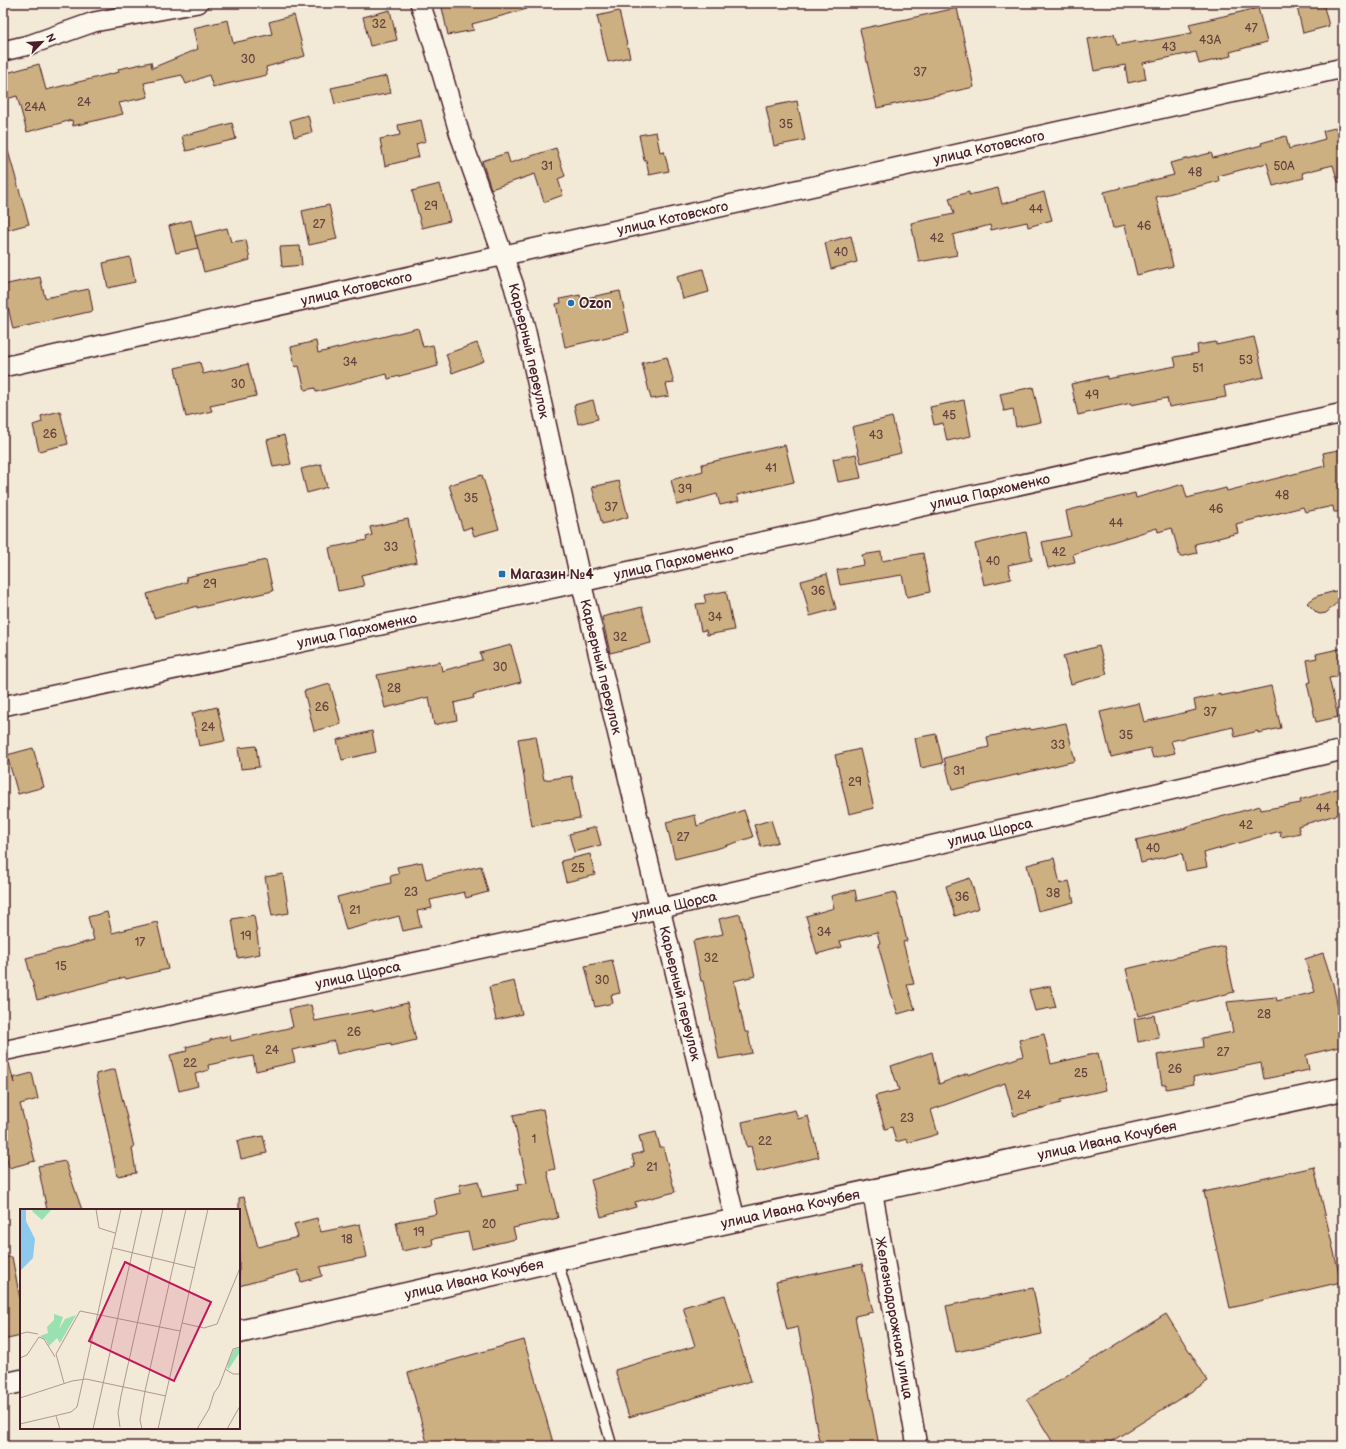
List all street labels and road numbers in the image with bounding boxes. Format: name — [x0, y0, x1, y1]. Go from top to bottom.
street label: улица Котовского — [932, 127, 1046, 168]
street label: улица Котовского — [615, 197, 730, 239]
street label: улица Котовского — [299, 268, 414, 309]
street label: Карьерный переулок — [505, 282, 553, 421]
street label: улица Пархоменко — [929, 470, 1051, 513]
street label: улица Пархоменко — [612, 540, 735, 583]
street label: Карьерный переулок — [576, 598, 626, 737]
street label: улица Пархоменко — [296, 609, 419, 652]
street label: улица Щорса — [946, 814, 1035, 850]
street label: улица Щорса — [630, 887, 719, 924]
street label: Карьерный переулок — [655, 924, 705, 1063]
street label: улица Щорса — [314, 958, 403, 993]
street label: улица Ивана Кочубея — [1036, 1117, 1178, 1164]
street label: улица Ивана Кочубея — [719, 1186, 862, 1232]
street label: Железнодорожная улица — [872, 1236, 917, 1401]
street label: улица Ивана Кочубея — [403, 1255, 545, 1303]

